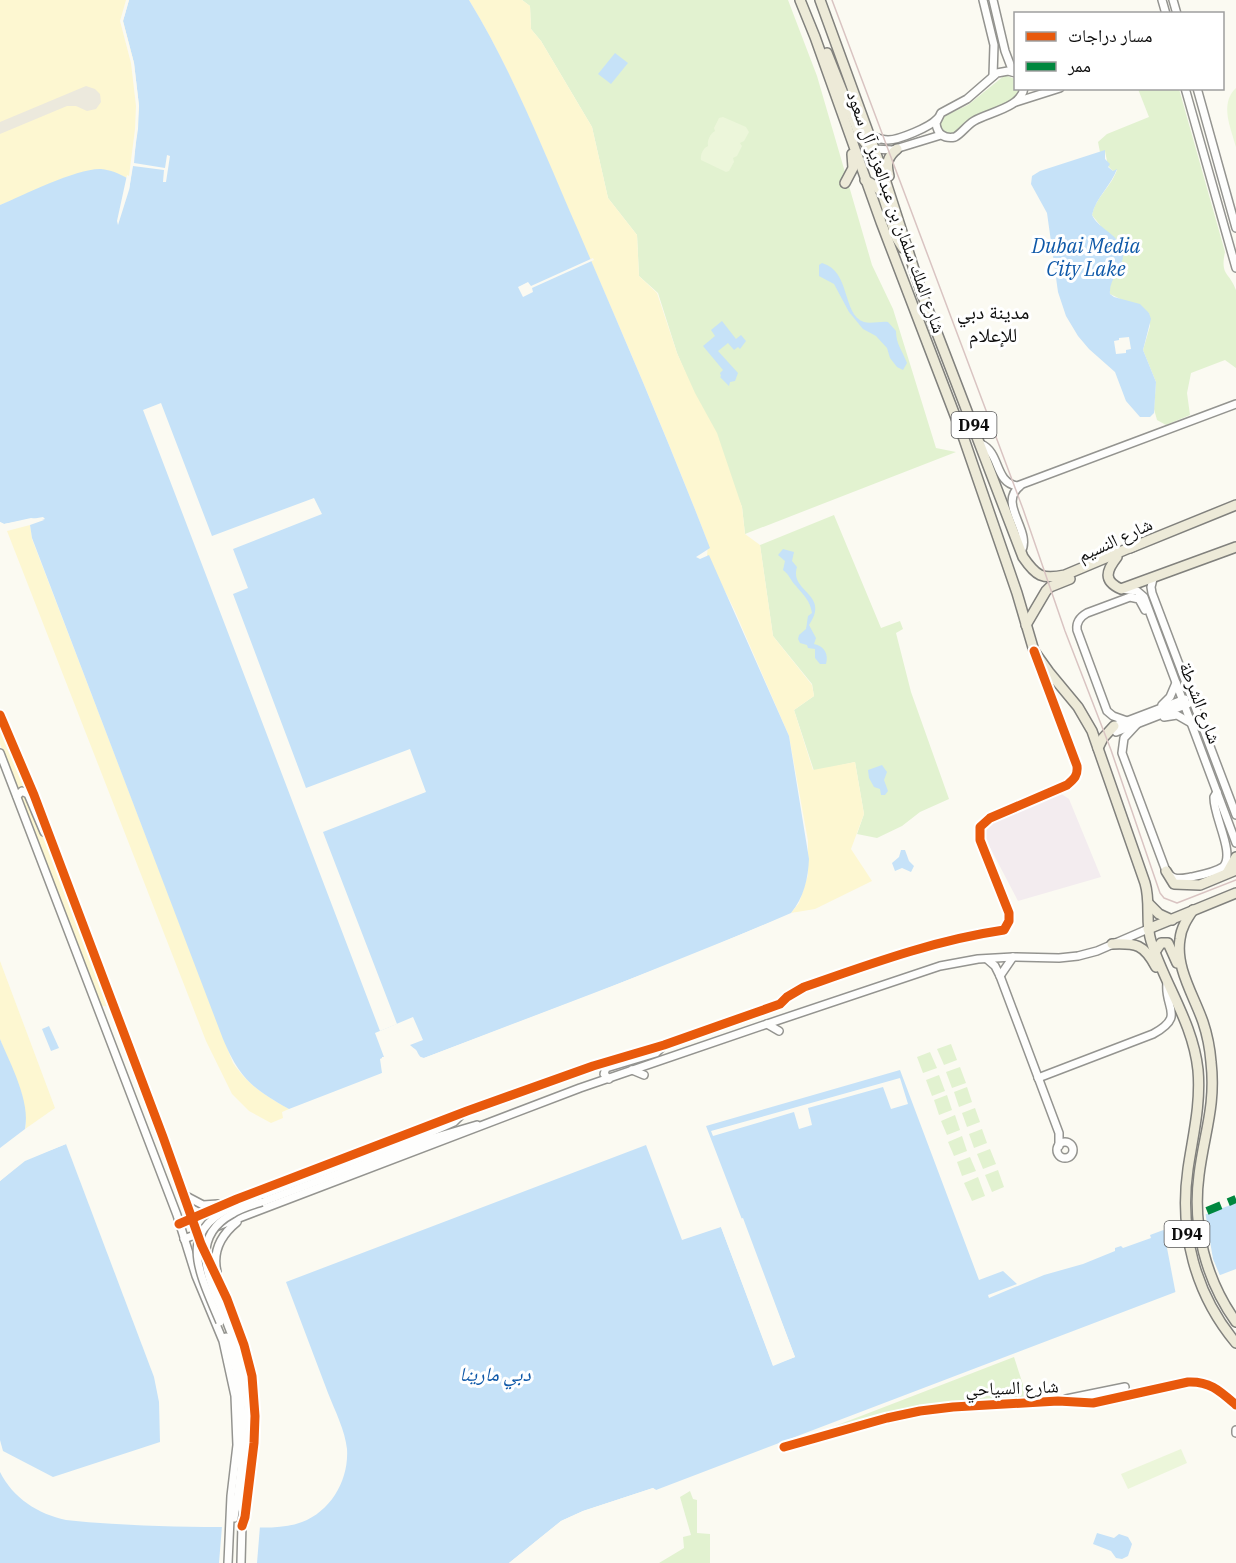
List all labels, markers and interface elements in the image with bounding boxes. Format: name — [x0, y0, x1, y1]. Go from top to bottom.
legend — [1014, 12, 1224, 90]
text: مسار دراجات — [1068, 24, 1152, 47]
text: ممر — [1067, 54, 1091, 77]
street label: شارع الملك سلمان بن عبدالعزيز آل سعود — [842, 88, 951, 336]
water label: Dubai Media City Lake — [1031, 232, 1140, 282]
district label: مدينة دبي للإعلام — [957, 298, 1029, 349]
road number: D94 — [952, 412, 996, 438]
street label: شارع النسيم — [1074, 512, 1156, 568]
street label: شارع الشرطة — [1174, 659, 1227, 747]
road number: D94 — [1164, 1221, 1210, 1247]
water label: دبي مارينا — [459, 1360, 531, 1390]
street label: شارع السياحي — [965, 1374, 1059, 1404]

